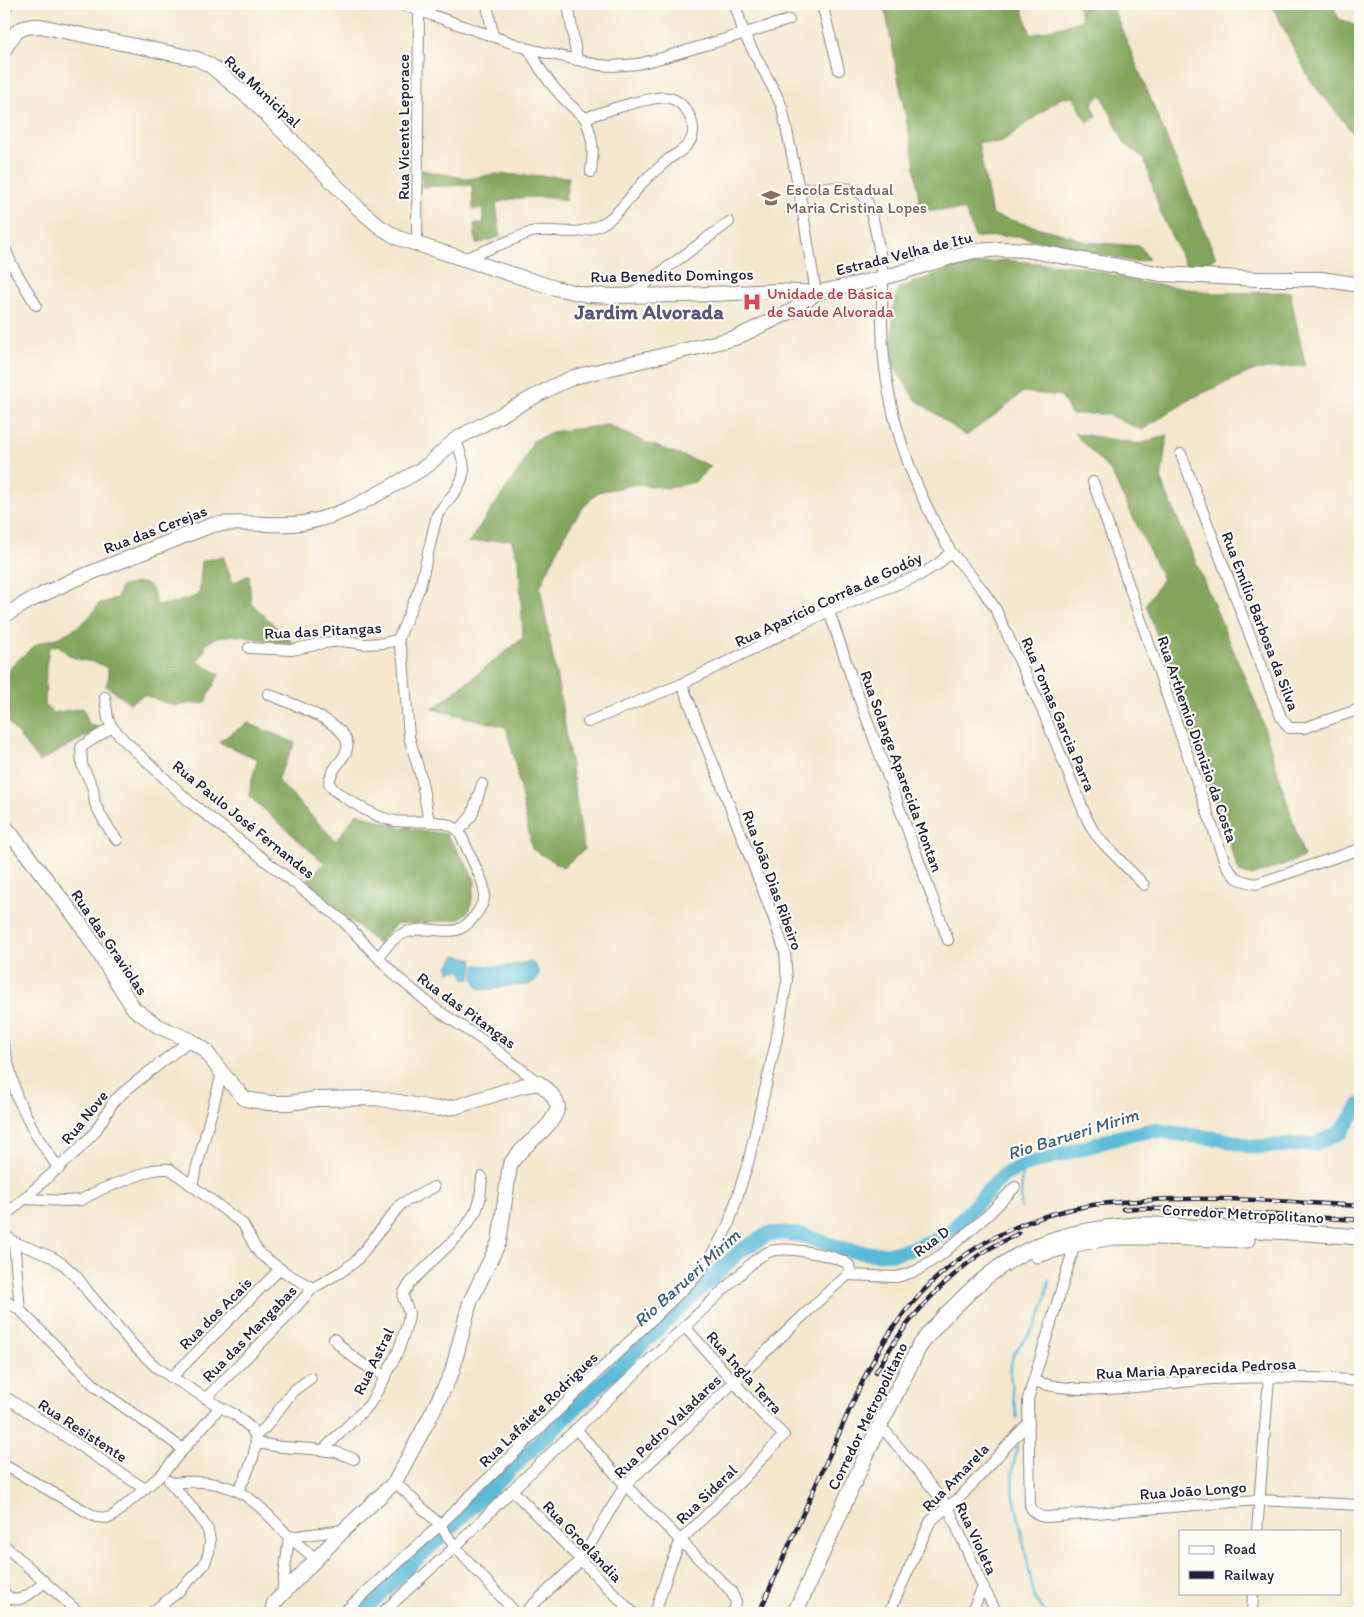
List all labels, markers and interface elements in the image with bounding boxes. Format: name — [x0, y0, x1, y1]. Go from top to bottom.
street label: Rua Municipal — [220, 51, 305, 132]
street label: Rua Vicente Leporace — [394, 54, 413, 200]
place label: Escola Estadual Maria Cristina Lopes — [786, 180, 927, 217]
school or university icon: Escola Estadual Maria Cristina Lopes — [760, 187, 782, 209]
street label: Estrada Velha de Itu — [834, 227, 974, 280]
street label: Rua Benedito Domingos — [590, 265, 754, 286]
place label: Unidade de Básica de Saúde Alvorada — [767, 284, 894, 321]
hospital icon: Unidade de Básica de Saúde Alvorada — [741, 291, 763, 313]
district label: Jardim Alvorada — [573, 299, 724, 324]
street label: Rua das Cerejas — [101, 501, 210, 558]
street label: Rua Emílio Barbosa da Silva — [1218, 529, 1304, 714]
street label: Rua Aparício Corrêa de Godóy — [732, 547, 925, 651]
street label: Rua das Pitangas — [264, 618, 382, 643]
street label: Rua Arthemio Dionizio da Costa — [1153, 633, 1242, 846]
street label: Rua Tomas Garcia Parra — [1017, 634, 1100, 795]
street label: Rua Solange Aparecida Montan — [856, 668, 947, 875]
street label: Rua Paulo José Fernandes — [169, 756, 319, 883]
street label: Rua João Dias Ribeiro — [738, 808, 807, 953]
street label: Rua das Graviolas — [67, 886, 152, 999]
street label: Rua das Pitangas — [414, 968, 520, 1053]
street label: Rua Nove — [57, 1086, 112, 1148]
water label: Rio Barueri Mirim — [1005, 1103, 1142, 1164]
street label: Corredor Metropolitano — [1161, 1200, 1324, 1227]
street label: Rua D — [910, 1222, 953, 1261]
water label: Rio Barueri Mirim — [629, 1224, 746, 1332]
street label: Rua dos Acais — [175, 1273, 256, 1354]
street label: Rua das Mangabas — [198, 1281, 301, 1386]
street label: Rua Astral — [349, 1324, 398, 1398]
street label: Rua Ingla Terra — [702, 1327, 787, 1418]
street label: Corredor Metropolitano — [823, 1339, 912, 1493]
street label: Rua Lafaiete Rodrigues — [475, 1348, 602, 1471]
street label: Rua Maria Aparecida Pedrosa — [1095, 1354, 1297, 1383]
street label: Rua Pedro Valadares — [610, 1370, 725, 1482]
street label: Rua Resistente — [35, 1395, 131, 1466]
street label: Rua Amarela — [918, 1439, 993, 1516]
street label: Rua Sideral — [672, 1460, 741, 1528]
street label: Rua João Longo — [1139, 1477, 1247, 1504]
street label: Rua Groelândia — [539, 1497, 627, 1587]
street label: Rua Violeta — [951, 1499, 1002, 1578]
legend — [1179, 1530, 1342, 1594]
text: Road — [1224, 1540, 1257, 1558]
text: Railway — [1224, 1566, 1274, 1584]

